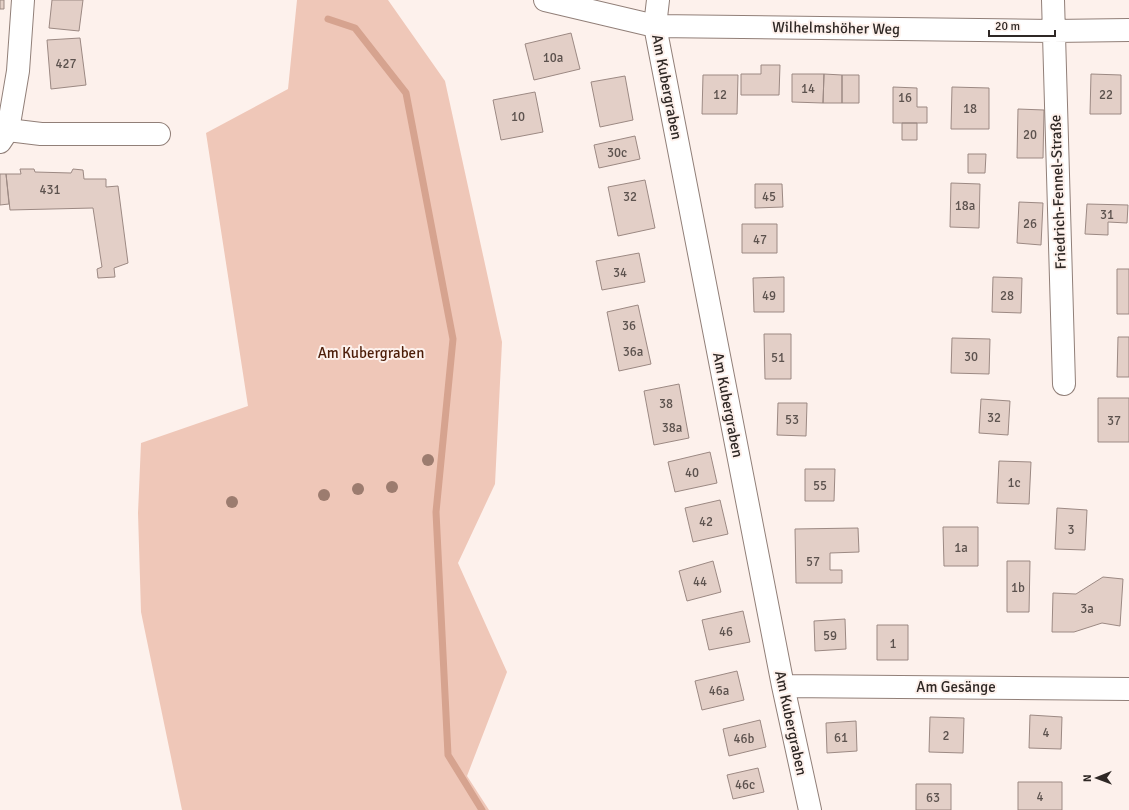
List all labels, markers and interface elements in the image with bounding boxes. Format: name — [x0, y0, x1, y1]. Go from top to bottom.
scale bar — [989, 12, 1055, 38]
street label: Wilhelmshöher Weg — [772, 18, 900, 38]
text: 20 m — [995, 19, 1020, 34]
street label: Am Kubergraben — [648, 33, 686, 141]
house number: 10a — [543, 50, 563, 66]
house number: 427 — [55, 56, 77, 72]
house number: 14 — [801, 81, 815, 97]
house number: 12 — [713, 87, 727, 103]
house number: 22 — [1099, 87, 1113, 103]
house number: 16 — [898, 90, 912, 106]
house number: 18 — [963, 101, 977, 117]
house number: 10 — [511, 109, 525, 125]
street label: Friedrich-Fennel-Straße — [1046, 114, 1070, 270]
house number: 20 — [1023, 127, 1037, 143]
house number: 30c — [607, 145, 627, 161]
house number: 431 — [39, 182, 61, 198]
house number: 32 — [623, 189, 637, 205]
house number: 45 — [762, 189, 776, 205]
house number: 18a — [955, 198, 975, 214]
house number: 31 — [1100, 207, 1114, 223]
house number: 26 — [1023, 216, 1037, 232]
house number: 47 — [753, 232, 767, 248]
house number: 34 — [613, 265, 627, 281]
house number: 49 — [762, 288, 776, 304]
house number: 28 — [1000, 288, 1014, 304]
house number: 36 — [622, 318, 636, 334]
park label: Am Kubergraben — [318, 344, 424, 362]
house number: 36a — [623, 344, 643, 360]
house number: 30 — [964, 349, 978, 365]
house number: 51 — [771, 350, 785, 366]
street label: Am Kubergraben — [709, 351, 747, 459]
house number: 38 — [659, 396, 673, 412]
house number: 32 — [987, 410, 1001, 426]
house number: 53 — [785, 412, 799, 428]
house number: 37 — [1107, 413, 1121, 429]
house number: 38a — [662, 420, 682, 436]
house number: 40 — [685, 465, 699, 481]
house number: 1c — [1007, 475, 1021, 491]
house number: 55 — [813, 478, 827, 494]
house number: 42 — [699, 514, 713, 530]
house number: 3 — [1067, 522, 1075, 538]
house number: 1a — [954, 540, 968, 556]
house number: 57 — [806, 554, 820, 570]
house number: 44 — [693, 574, 707, 590]
house number: 1b — [1011, 580, 1025, 596]
house number: 3a — [1080, 601, 1094, 617]
house number: 46 — [719, 624, 733, 640]
house number: 59 — [823, 628, 837, 644]
house number: 1 — [889, 636, 897, 652]
street label: Am Kubergraben — [771, 669, 811, 777]
street label: Am Gesänge — [916, 678, 996, 696]
house number: 46a — [709, 683, 729, 699]
house number: 4 — [1042, 725, 1050, 741]
house number: 2 — [942, 728, 950, 744]
house number: 61 — [834, 730, 848, 746]
house number: 46b — [734, 731, 755, 747]
north arrow — [1077, 758, 1117, 798]
text: N — [1081, 774, 1094, 782]
house number: 46c — [735, 777, 755, 793]
house number: 4 — [1036, 789, 1044, 805]
house number: 63 — [926, 790, 940, 806]

